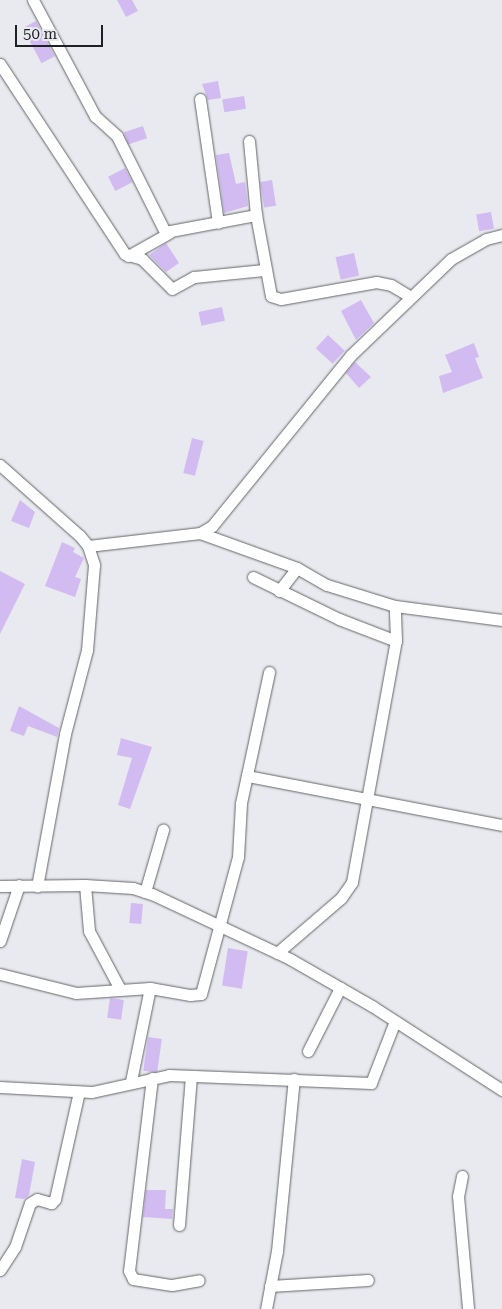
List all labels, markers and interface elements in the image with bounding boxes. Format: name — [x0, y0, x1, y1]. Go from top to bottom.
scale bar — [18, 15, 105, 47]
text: 50 m — [23, 25, 57, 43]

